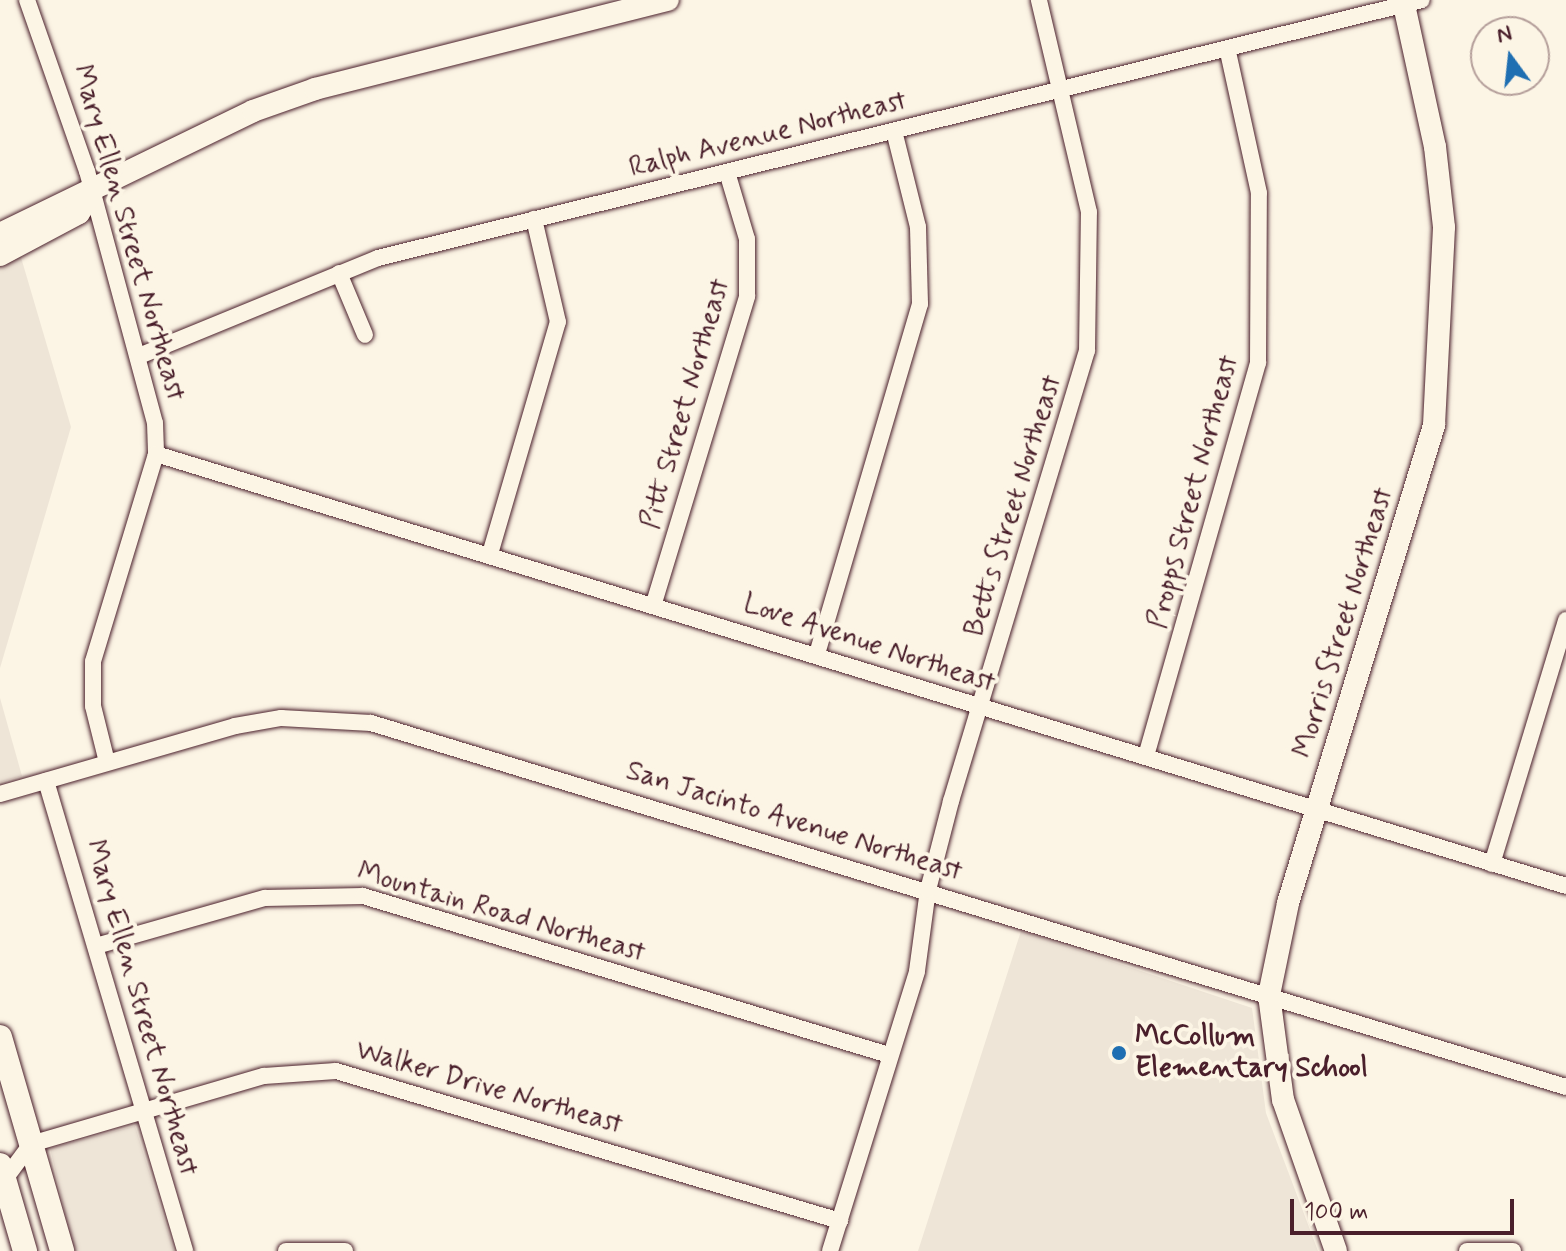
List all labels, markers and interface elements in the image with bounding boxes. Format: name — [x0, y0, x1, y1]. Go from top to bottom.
north arrow — [1470, 16, 1550, 96]
text: N — [1494, 19, 1515, 50]
street label: Mary Ellen Street Northeast — [64, 63, 192, 403]
street label: Ralph Avenue Northeast — [629, 85, 907, 185]
street label: Pitt Street Northeast — [634, 275, 738, 533]
street label: Propps Street Northeast — [1141, 352, 1247, 632]
street label: Betts Street Northeast — [957, 368, 1071, 644]
street label: Morris Street Northeast — [1286, 481, 1402, 765]
street label: Love Avenue Northeast — [737, 587, 1001, 701]
street label: San Jacinto Avenue Northeast — [615, 753, 973, 891]
street label: Mary Ellen Street Northeast — [77, 838, 205, 1178]
street label: Mountain Road Northeast — [355, 856, 647, 970]
place label: McCollum Elementary School — [1135, 1020, 1368, 1086]
street label: Walker Drive Northeast — [353, 1034, 625, 1142]
marker: McCollum Elementary School — [1110, 1044, 1128, 1062]
scale bar — [1294, 1183, 1518, 1233]
text: 100 m — [1304, 1197, 1368, 1228]

